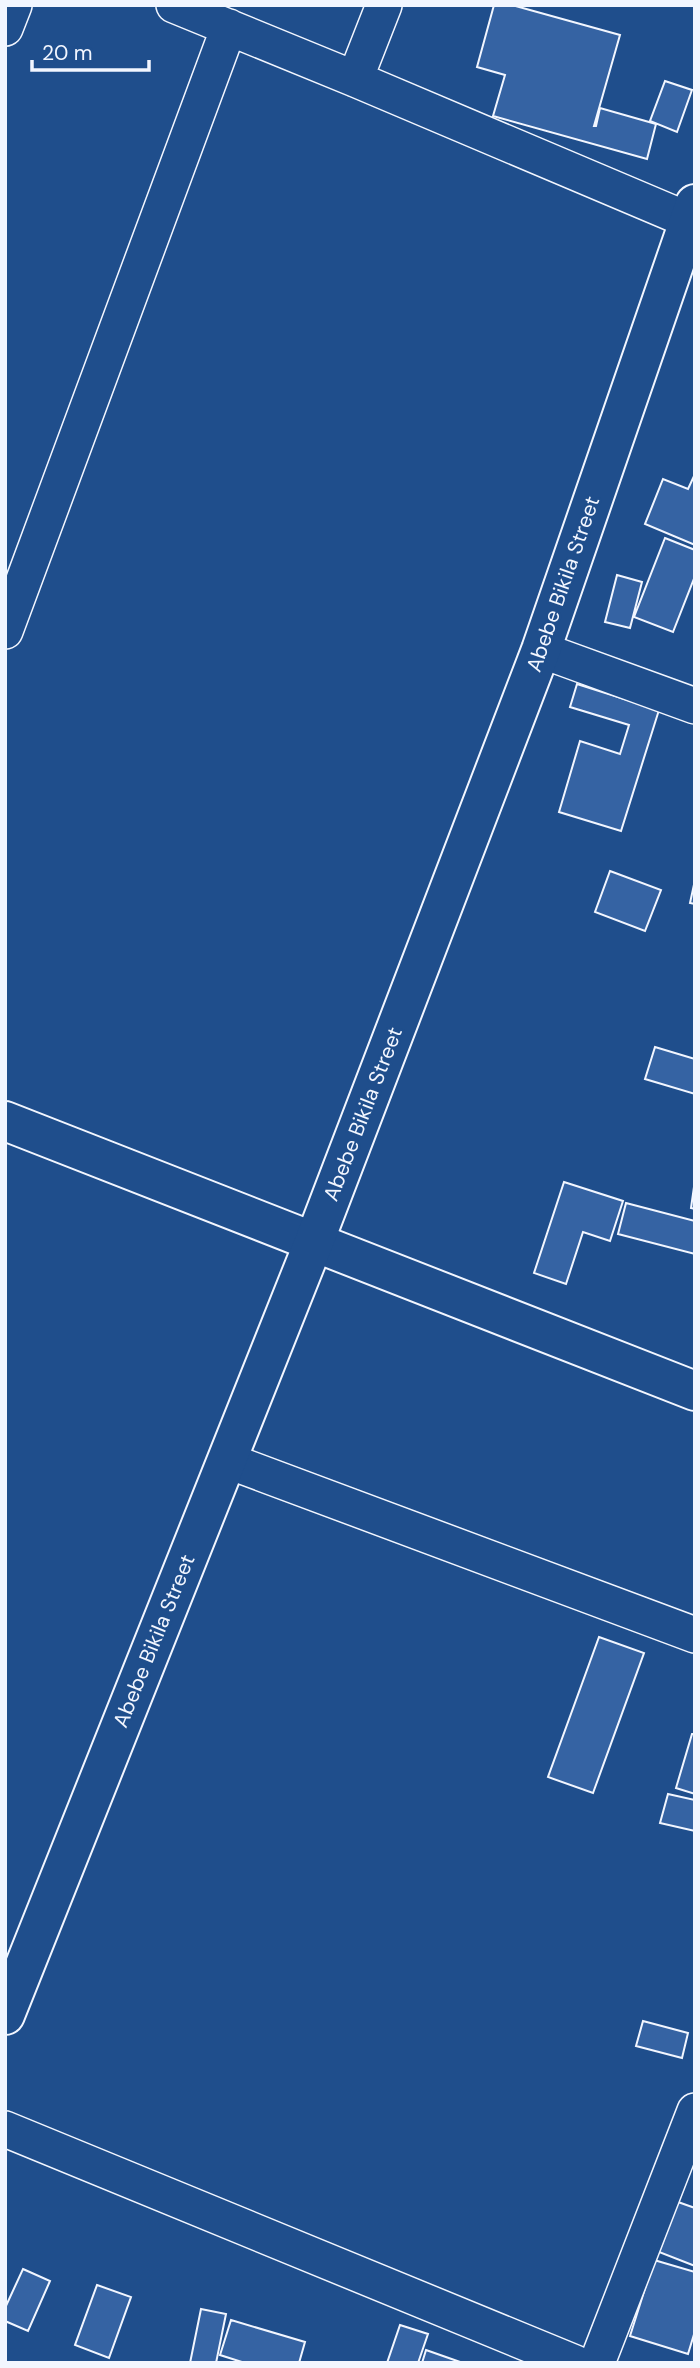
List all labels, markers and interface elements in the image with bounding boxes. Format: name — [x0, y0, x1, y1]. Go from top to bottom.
scale bar — [32, 28, 149, 72]
text: 20 m — [42, 39, 93, 67]
street label: Abebe Bikila Street — [520, 492, 606, 676]
street label: Abebe Bikila Street — [317, 1023, 409, 1205]
street label: Abebe Bikila Street — [107, 1550, 201, 1732]

